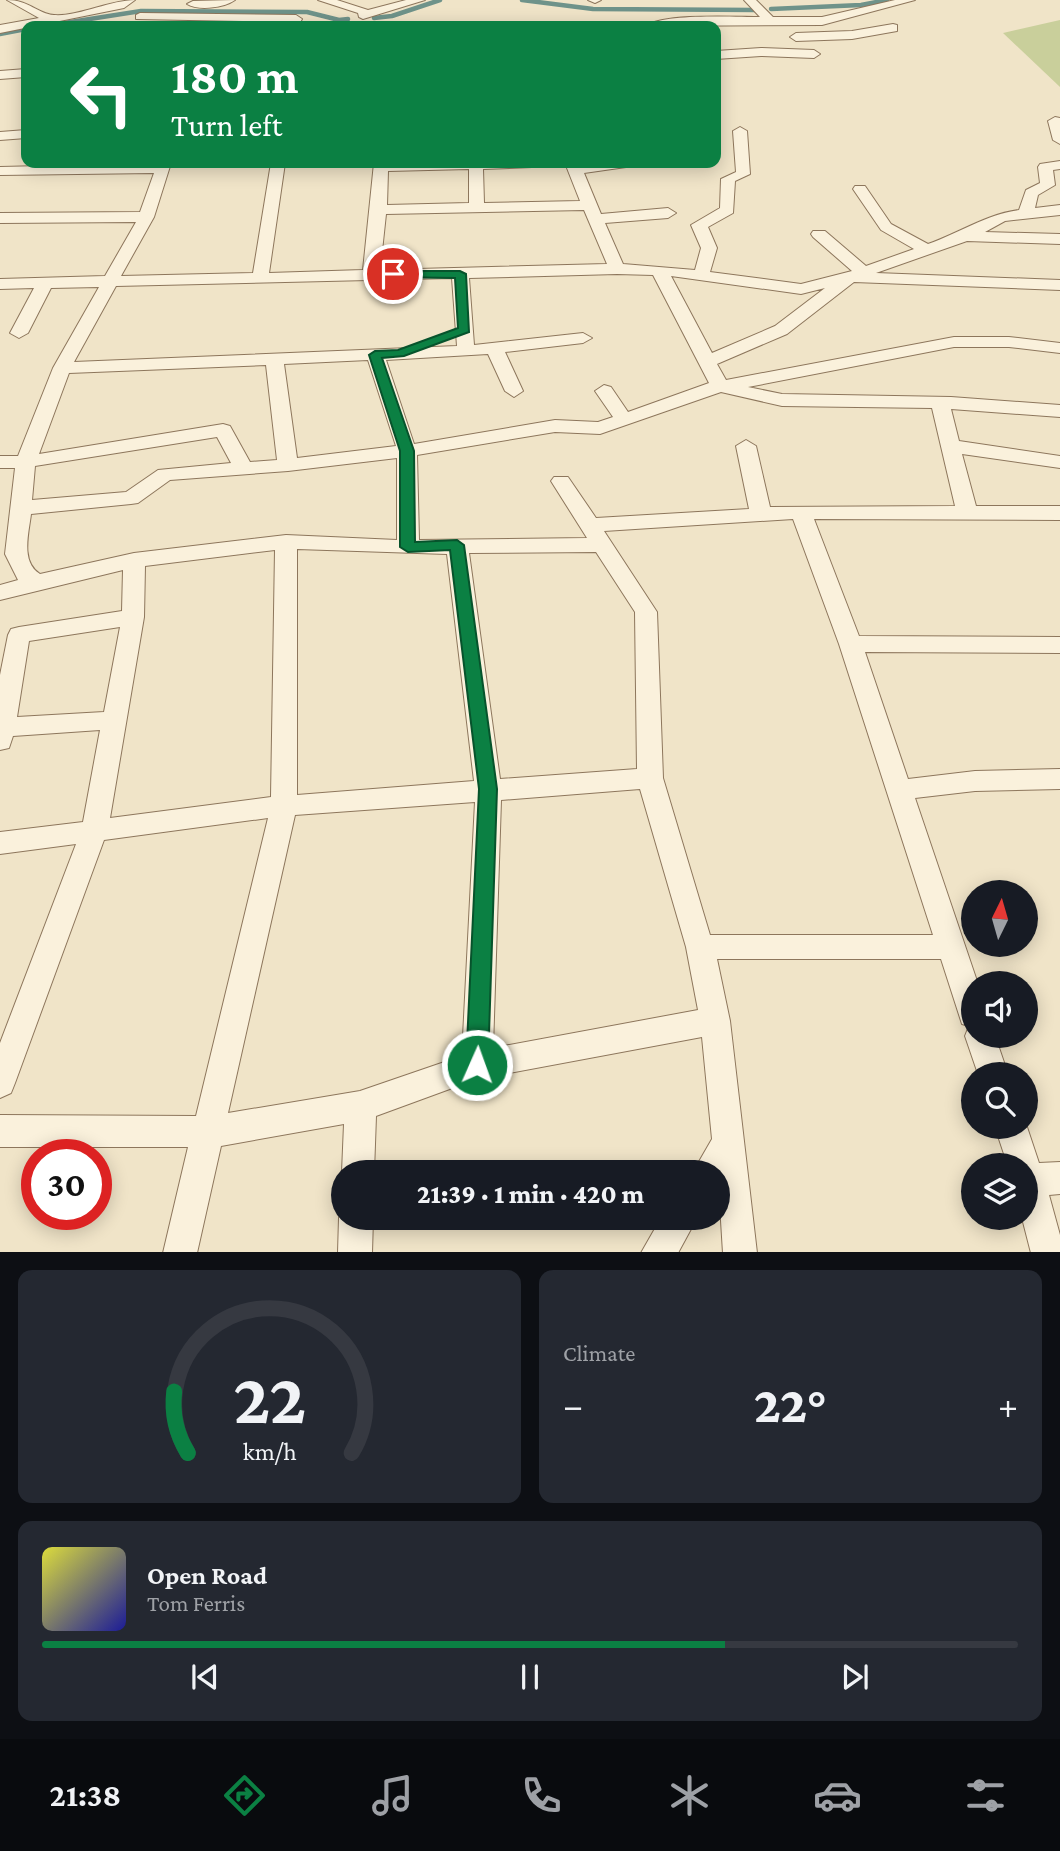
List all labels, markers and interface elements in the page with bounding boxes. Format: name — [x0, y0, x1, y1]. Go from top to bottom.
icon: left — [56, 49, 147, 140]
text: 180 m — [171, 49, 299, 104]
text: Turn left — [171, 107, 282, 143]
pin — [363, 244, 423, 304]
icon: arrive — [374, 255, 412, 293]
north arrow — [961, 880, 1038, 957]
map controls — [961, 880, 1038, 1230]
button: sound — [961, 971, 1038, 1048]
position arrow — [440, 1028, 514, 1102]
button: search — [961, 1062, 1038, 1139]
speed limit sign: 30 — [21, 1139, 112, 1230]
button: layers — [961, 1153, 1038, 1230]
text: 21:39 · 1 min · 420 m — [417, 1180, 644, 1209]
text: Climate — [563, 1340, 635, 1366]
text: 22 — [233, 1358, 306, 1439]
text: 22° — [754, 1375, 827, 1433]
text: − — [563, 1384, 583, 1426]
text: + — [998, 1384, 1018, 1426]
text: km/h — [243, 1437, 296, 1464]
text: Open Road — [147, 1561, 267, 1590]
text: Tom Ferris — [147, 1590, 245, 1616]
icon: previous — [186, 1658, 224, 1696]
icon: pause — [511, 1658, 549, 1696]
icon: next — [836, 1658, 874, 1696]
icon: directions — [220, 1771, 269, 1820]
icon: music — [368, 1771, 417, 1820]
icon: phone — [517, 1771, 566, 1820]
icon: climate — [665, 1771, 714, 1820]
icon: car — [813, 1771, 862, 1820]
icon: filters — [961, 1771, 1010, 1820]
text: 21:38 — [50, 1777, 121, 1813]

